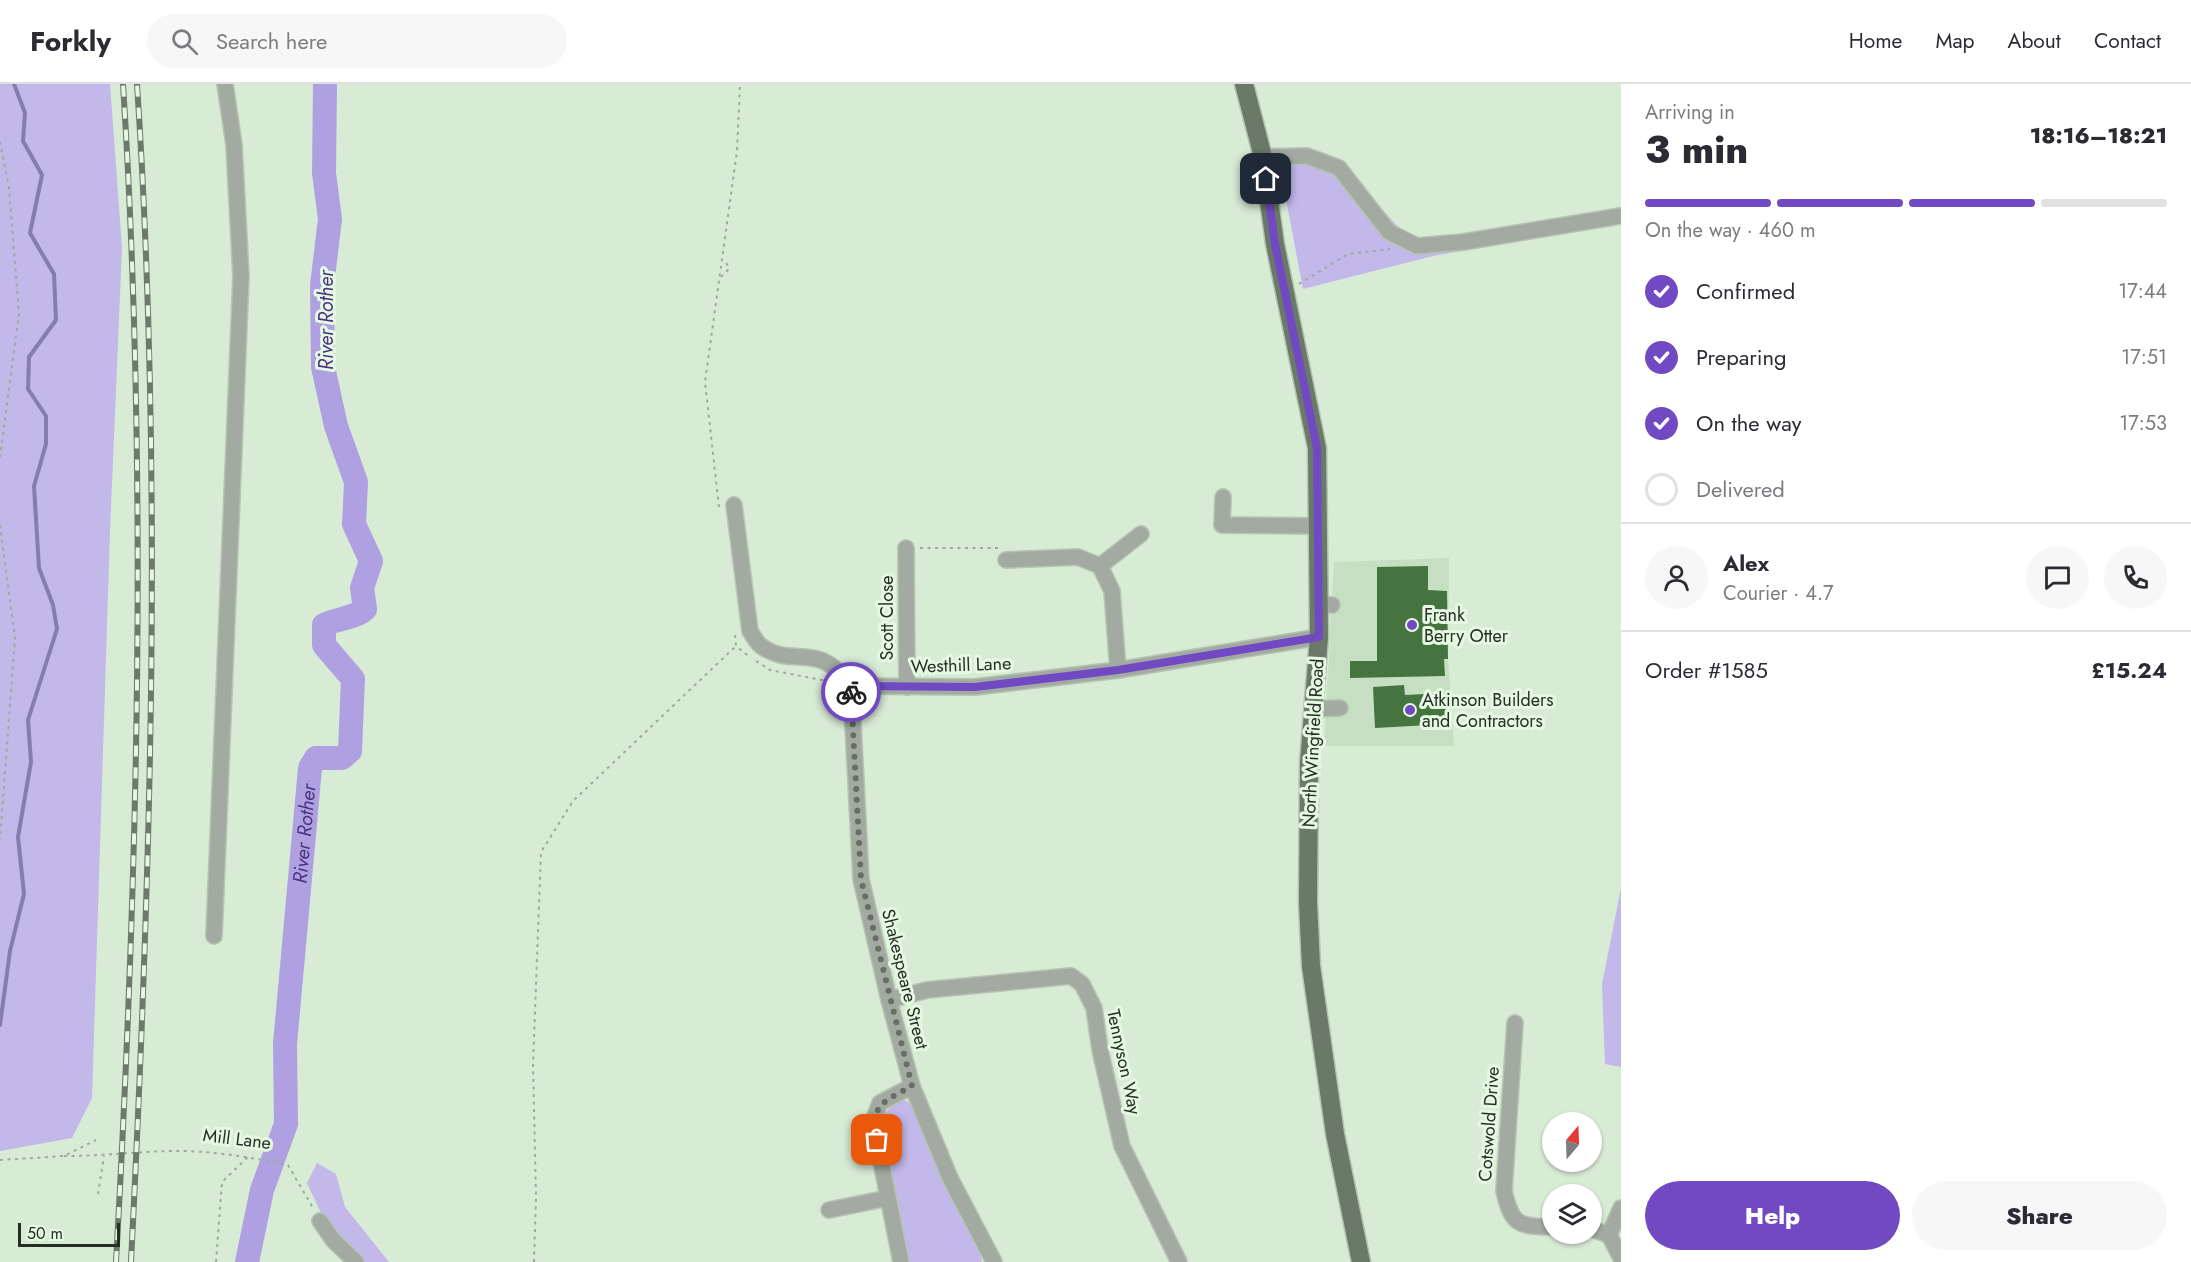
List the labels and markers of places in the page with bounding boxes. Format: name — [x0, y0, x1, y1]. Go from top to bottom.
pin — [1240, 153, 1291, 204]
place label: Frank Berry Otter — [1424, 602, 1509, 649]
marker: Frank Berry Otter — [1405, 618, 1419, 632]
place label: Atkinson Builders and Contractors — [1422, 687, 1553, 734]
marker: Atkinson Builders and Contractors — [1403, 703, 1417, 717]
pin — [851, 1114, 902, 1165]

